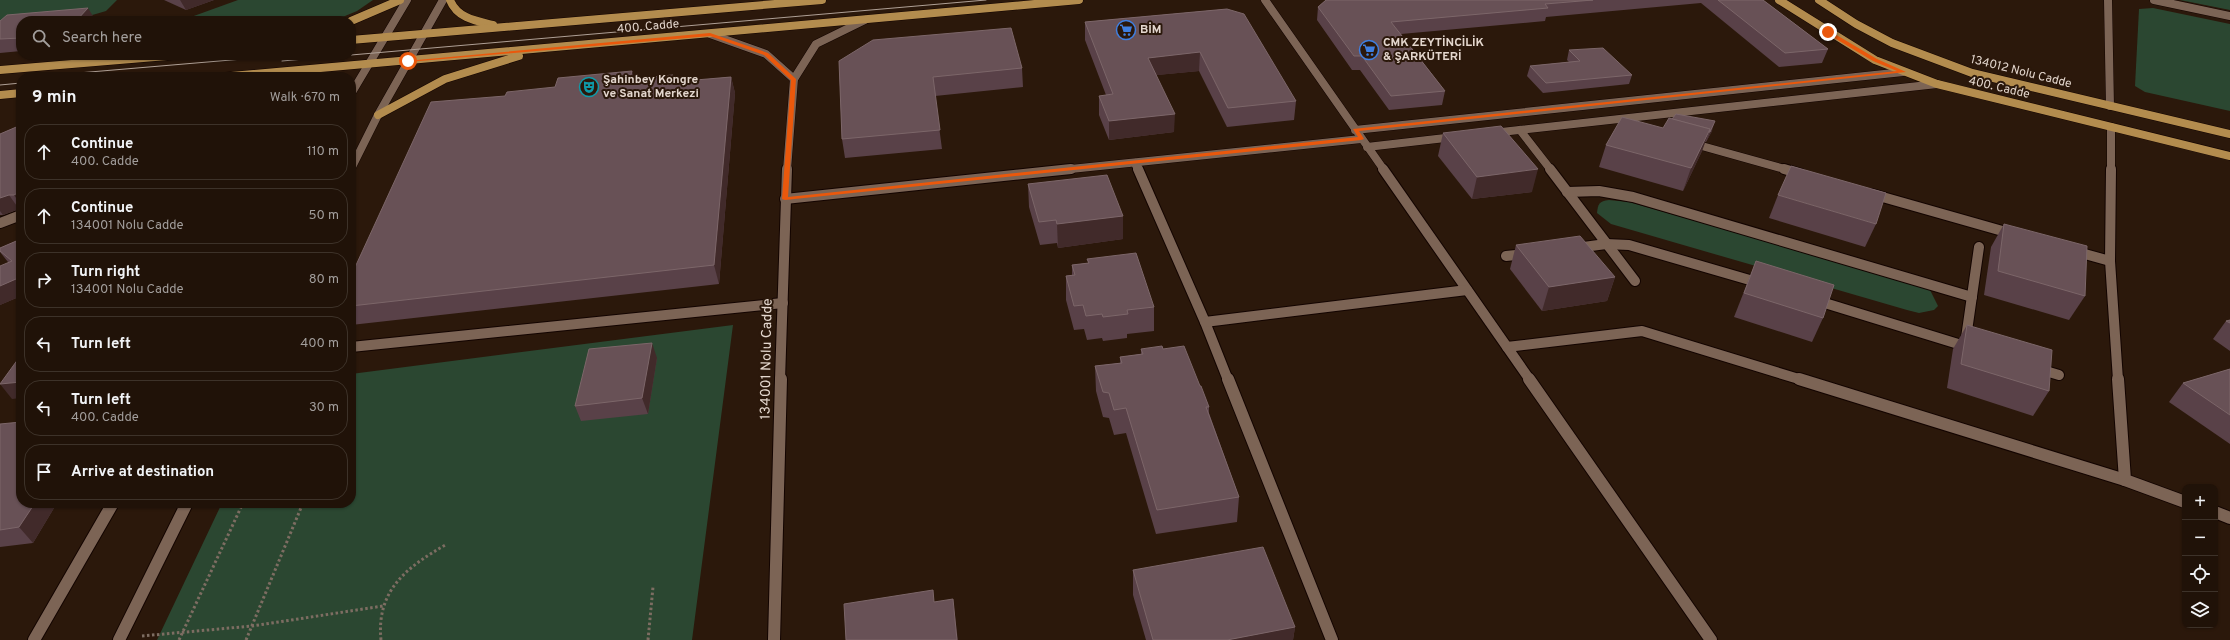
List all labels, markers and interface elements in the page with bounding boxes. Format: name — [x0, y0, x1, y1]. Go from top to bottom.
search box — [16, 16, 356, 60]
street label: 400. Cadde — [616, 16, 680, 38]
supermarket icon: BİM — [1115, 19, 1137, 41]
place label: BİM — [1140, 22, 1161, 38]
route end — [1819, 23, 1837, 41]
icon: search — [30, 27, 52, 49]
text: Search here — [62, 29, 142, 48]
place label: CMK ZEYTİNCİLİK & ŞARKÜTERİ — [1383, 35, 1485, 65]
supermarket icon: CMK ZEYTİNCİLİK & ŞARKÜTERİ — [1358, 39, 1380, 61]
route start — [399, 52, 417, 70]
street label: 134012 Nolu Cadde — [1969, 52, 2073, 92]
place label: Şahinbey Kongre ve Sanat Merkezi — [603, 72, 699, 102]
street label: 400. Cadde — [1967, 73, 2031, 103]
theatre icon: Şahinbey Kongre ve Sanat Merkezi — [578, 76, 600, 98]
text: 9 min — [32, 87, 76, 109]
text: Walk · 670 m — [270, 90, 340, 106]
text: Continue — [71, 135, 133, 154]
icon: ahead — [33, 141, 55, 163]
text: 110 m — [307, 144, 339, 160]
text: 400. Cadde — [71, 154, 139, 170]
text: Continue — [71, 199, 133, 218]
icon: ahead — [33, 205, 55, 227]
text: 50 m — [309, 208, 339, 224]
text: 134001 Nolu Cadde — [71, 218, 184, 234]
text: Turn right — [71, 263, 140, 282]
icon: right — [33, 269, 55, 291]
text: 80 m — [309, 272, 339, 288]
text: 134001 Nolu Cadde — [71, 282, 184, 298]
street label: 134001 Nolu Cadde — [757, 298, 777, 420]
icon: left — [33, 333, 55, 355]
text: Turn left — [71, 335, 131, 354]
text: 400 m — [300, 336, 339, 352]
text: Turn left — [71, 391, 131, 410]
icon: left — [33, 397, 55, 419]
text: 30 m — [309, 400, 339, 416]
text: 400. Cadde — [71, 410, 139, 426]
icon: arrive — [33, 461, 55, 483]
text: Arrive at destination — [71, 463, 214, 482]
map controls — [2182, 484, 2218, 628]
button: + — [2182, 484, 2218, 520]
button: − — [2182, 520, 2218, 556]
button: locate — [2182, 556, 2218, 592]
button: layers — [2182, 592, 2218, 628]

